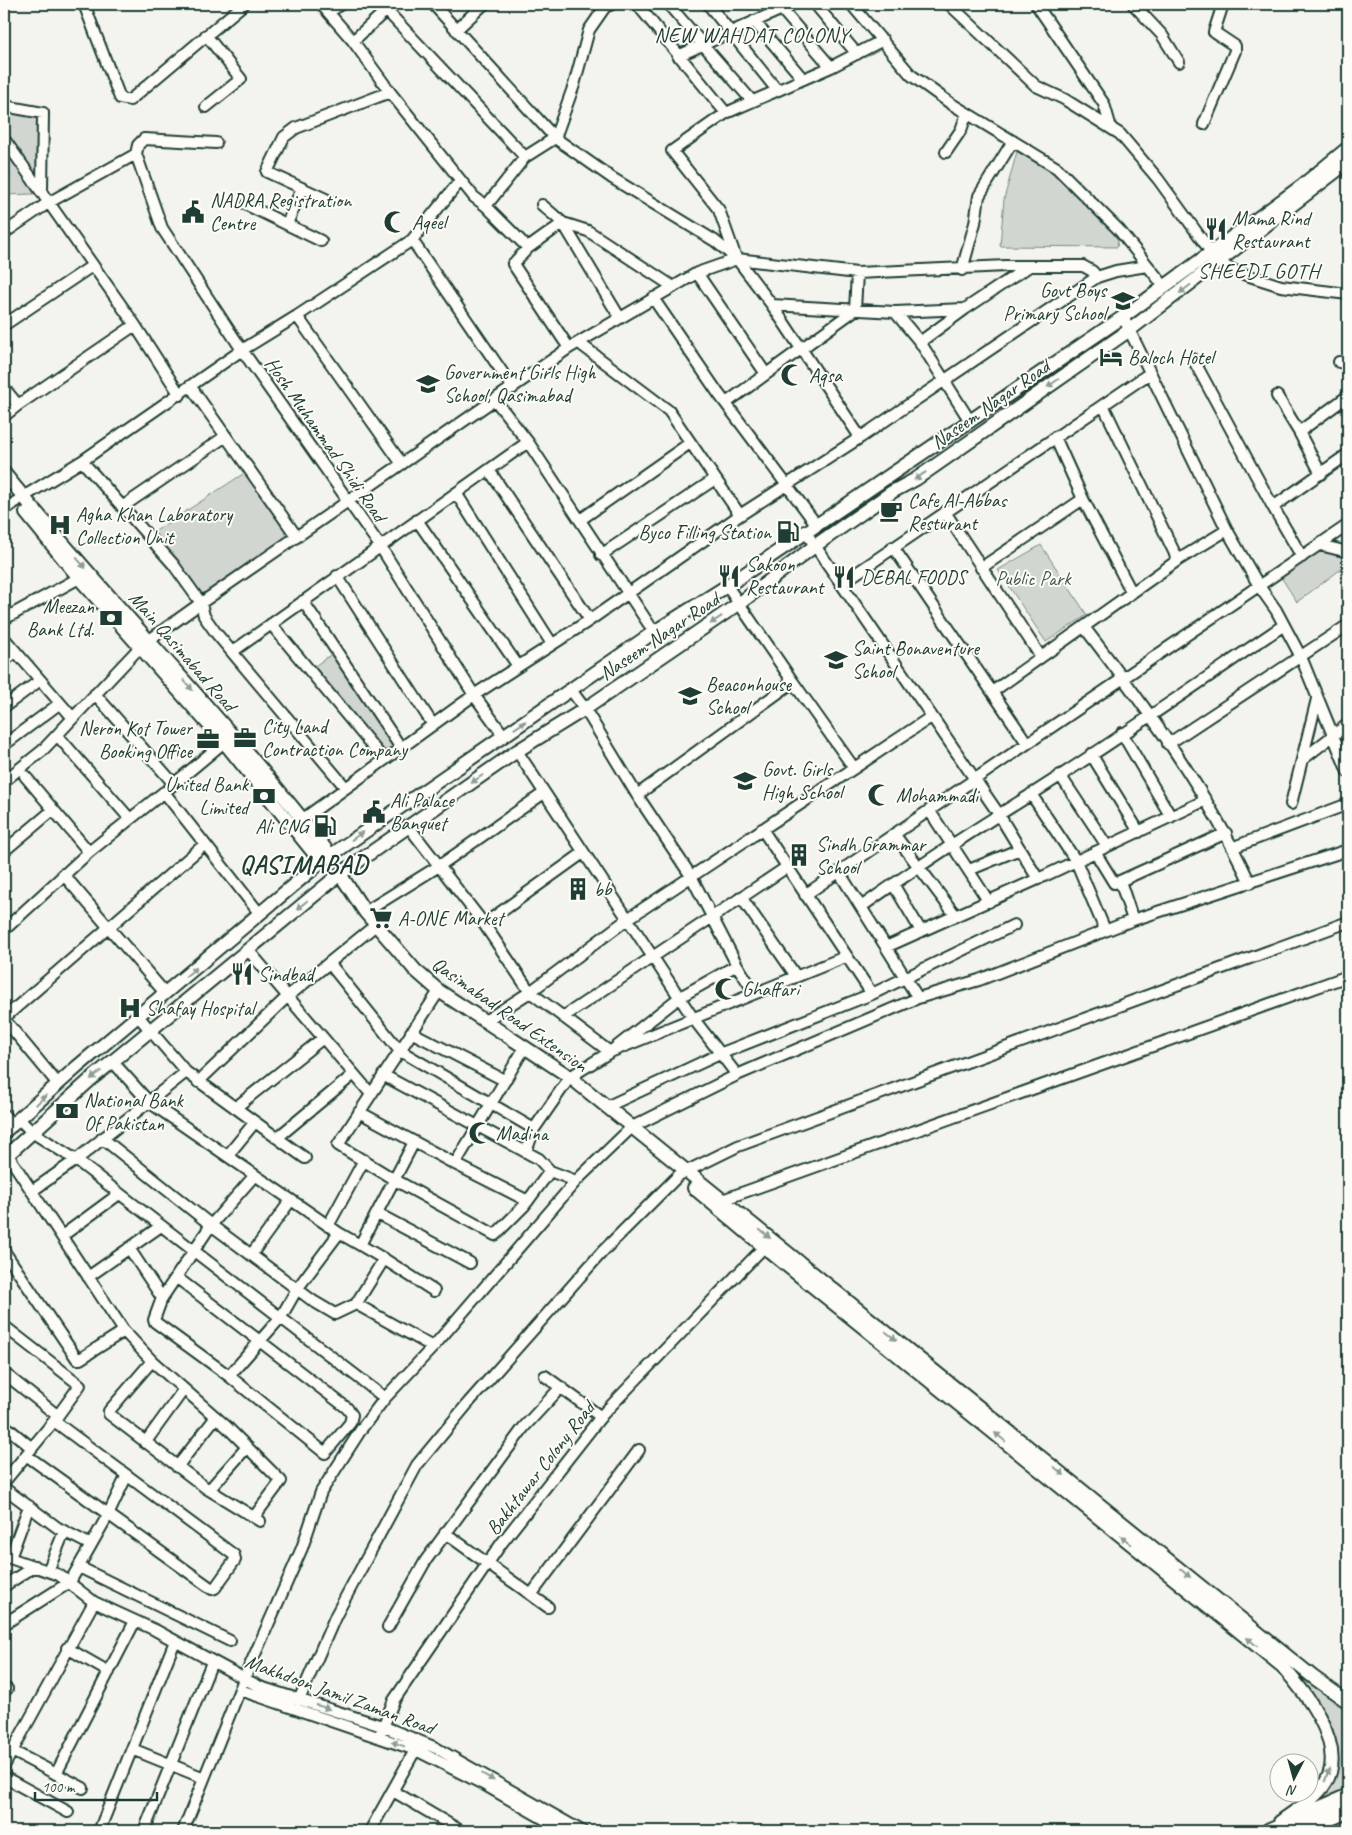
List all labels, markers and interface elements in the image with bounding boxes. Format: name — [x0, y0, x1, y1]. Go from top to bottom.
district label: NEW WAHDAT COLONY — [654, 22, 853, 48]
place label: NADRA Registration Centre — [210, 188, 352, 236]
public building icon: NADRA Registration Centre — [180, 199, 206, 225]
place label: Mama Rind Restaurant — [1232, 206, 1313, 254]
mosque icon: Aqeel — [382, 209, 408, 235]
place label: Aqeel — [412, 210, 449, 235]
restaurant icon: Mama Rind Restaurant — [1203, 216, 1229, 242]
district label: SHEEDI GOTH — [1198, 258, 1322, 284]
place label: Govt Boys Primary School — [1003, 278, 1110, 326]
one-way arrow — [1179, 283, 1192, 294]
school or university icon: Govt Boys Primary School — [1110, 288, 1136, 314]
hotel icon: Baloch Hotel — [1098, 344, 1124, 370]
place label: Baloch Hotel — [1128, 345, 1217, 370]
street label: Hosh Muhammad Shidi Road — [259, 352, 394, 529]
street label: Naseem Nagar Road — [926, 352, 1057, 455]
place label: Government Girls High School, Qasimabad — [444, 360, 596, 408]
mosque icon: Aqsa — [779, 362, 805, 388]
place label: Aqsa — [809, 363, 843, 388]
school or university icon: Government Girls High School, Qasimabad — [415, 371, 441, 397]
one-way arrow — [1046, 378, 1060, 388]
one-way arrow — [913, 471, 926, 481]
place label: Cafe Al-Abbas Resturant — [908, 488, 1008, 536]
cafe icon: Cafe Al-Abbas Resturant — [878, 498, 904, 524]
place label: Agha Khan Laboratory Collection Unit — [76, 502, 234, 550]
hospital icon: Agha Khan Laboratory Collection Unit — [47, 512, 73, 538]
fuel station icon: Byco Filling Station — [775, 519, 801, 545]
place label: Byco Filling Station — [638, 520, 772, 545]
place label: Sakoon Restaurant — [746, 552, 826, 600]
one-way arrow — [75, 556, 87, 568]
restaurant icon: Sakoon Restaurant — [716, 563, 742, 589]
restaurant icon: DEBAL FOODS — [831, 564, 857, 590]
place label: DEBAL FOODS — [861, 565, 969, 590]
park label: Public Park — [995, 566, 1072, 591]
street label: Naseem Nagar Road — [595, 585, 727, 686]
street label: Main Qasimabad Road — [123, 586, 244, 719]
place label: Meezan Bank Ltd. — [27, 594, 95, 642]
bank icon: Meezan Bank Ltd. — [98, 605, 124, 631]
one-way arrow — [709, 615, 722, 625]
place label: Saint Bonaventure School — [852, 636, 980, 684]
school or university icon: Saint Bonaventure School — [823, 647, 849, 673]
place label: Beaconhouse School — [706, 672, 792, 720]
one-way arrow — [182, 679, 193, 691]
school or university icon: Beaconhouse School — [677, 683, 703, 709]
place label: City Land Contraction Company — [262, 714, 409, 762]
place label: Neron Kot Tower Booking Office — [79, 716, 194, 764]
one-way arrow — [513, 720, 527, 729]
office icon: City Land Contraction Company — [232, 725, 258, 751]
office icon: Neron Kot Tower Booking Office — [195, 726, 221, 752]
place label: Govt. Girls High School — [762, 757, 846, 805]
school or university icon: Govt. Girls High School — [732, 768, 758, 794]
place label: United Bank Limited — [165, 772, 251, 820]
one-way arrow — [470, 774, 484, 784]
mosque icon: Mohammadi — [866, 782, 892, 808]
bank icon: United Bank Limited — [251, 783, 277, 809]
place label: Mohammadi — [896, 783, 980, 808]
place label: Ali Palace Banquet — [390, 788, 455, 836]
public building icon: Ali Palace Banquet — [361, 799, 387, 825]
fuel station icon: Ali CNG — [312, 813, 338, 839]
place label: Ali CNG — [255, 814, 311, 839]
one-way arrow — [350, 831, 363, 842]
place label: Sindh Grammar School — [816, 832, 927, 880]
building icon: Sindh Grammar School — [786, 842, 812, 868]
district label: QASIMABAD — [240, 849, 370, 881]
building icon: bb — [565, 876, 591, 902]
place label: bb — [594, 877, 613, 902]
one-way arrow — [296, 900, 309, 911]
supermarket icon: A-ONE Market — [368, 905, 394, 931]
place label: A-ONE Market — [398, 906, 506, 931]
street label: Qasimabad Road Extension — [427, 951, 593, 1078]
restaurant icon: Sindbad — [229, 961, 255, 987]
place label: Sindbad — [258, 962, 316, 987]
one-way arrow — [184, 966, 196, 978]
mosque icon: Ghaffari — [713, 976, 739, 1002]
place label: Ghaffari — [742, 977, 801, 1002]
hospital icon: Shafay Hospital — [117, 995, 143, 1021]
place label: Shafay Hospital — [146, 996, 258, 1021]
one-way arrow — [90, 1070, 103, 1081]
place label: National Bank Of Pakistan — [84, 1088, 185, 1136]
one-way arrow — [34, 1094, 46, 1106]
bank icon: National Bank Of Pakistan — [54, 1098, 80, 1124]
mosque icon: Madina — [467, 1120, 493, 1146]
place label: Madina — [496, 1121, 550, 1146]
one-way arrow — [758, 1229, 771, 1240]
one-way arrow — [885, 1331, 898, 1342]
street label: Bakhtawar Colony Road — [481, 1394, 602, 1540]
one-way arrow — [993, 1432, 1006, 1443]
one-way arrow — [1052, 1466, 1065, 1477]
one-way arrow — [1120, 1534, 1133, 1545]
one-way arrow — [1178, 1568, 1191, 1579]
one-way arrow — [1246, 1636, 1259, 1647]
street label: Makhdoon Jamil Zaman Road — [242, 1649, 441, 1741]
one-way arrow — [315, 1704, 330, 1712]
one-way arrow — [391, 1740, 406, 1747]
north arrow — [1270, 1752, 1320, 1802]
one-way arrow — [1324, 1767, 1332, 1782]
scale bar — [35, 1770, 158, 1802]
one-way arrow — [481, 1772, 495, 1781]
text: 100 m — [42, 1778, 76, 1797]
text: N — [1285, 1781, 1298, 1799]

